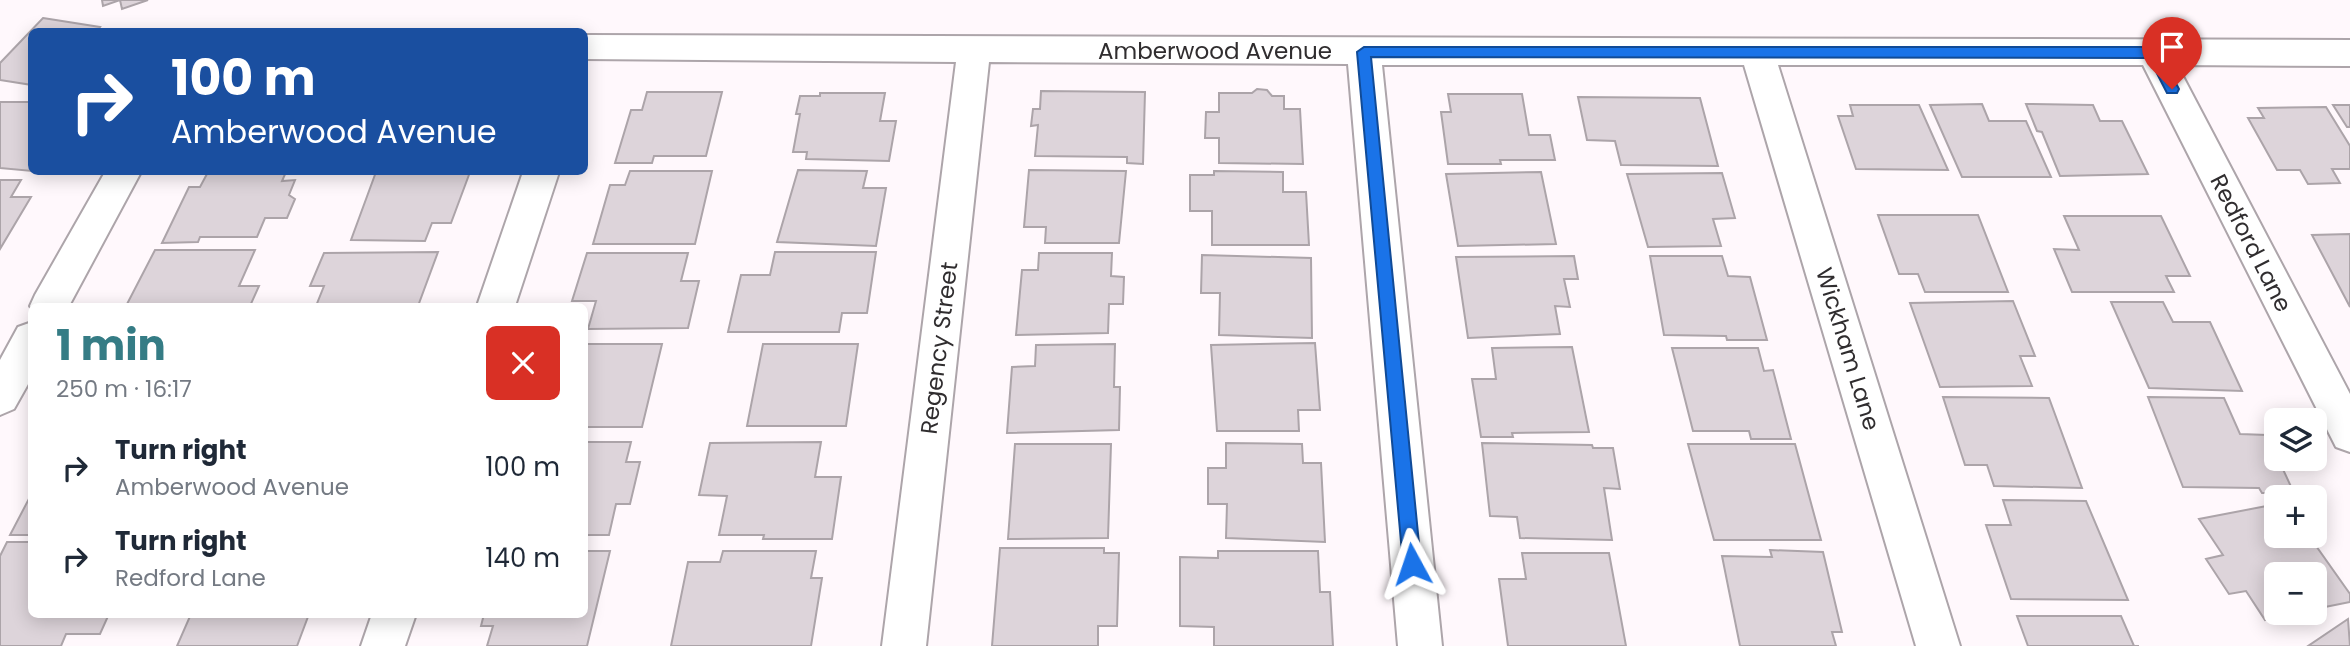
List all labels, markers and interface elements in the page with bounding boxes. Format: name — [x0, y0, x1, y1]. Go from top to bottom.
pin — [2142, 17, 2202, 89]
icon: arrive — [2153, 28, 2191, 66]
street label: Amberwood Avenue — [1098, 35, 1332, 67]
text: 100 m — [171, 44, 316, 112]
icon: right — [56, 56, 147, 147]
text: Amberwood Avenue — [171, 109, 496, 154]
street label: Redford Lane — [2203, 169, 2299, 317]
street label: Regency Street — [913, 260, 965, 436]
street label: Wickham Lane — [1808, 264, 1888, 434]
text: 1 min — [56, 316, 166, 375]
button: close — [486, 326, 560, 400]
text: 250 m · 16:17 — [56, 373, 192, 405]
map controls — [2264, 408, 2327, 625]
button: layers — [2264, 408, 2327, 471]
text: Turn right — [115, 432, 247, 468]
icon: right — [56, 449, 94, 487]
text: 100 m — [485, 449, 560, 485]
text: Amberwood Avenue — [115, 471, 349, 503]
button: + — [2264, 485, 2327, 548]
text: Turn right — [115, 523, 247, 559]
position arrow — [1375, 527, 1449, 601]
icon: right — [56, 540, 94, 578]
text: 140 m — [485, 540, 560, 576]
text: Redford Lane — [115, 562, 266, 594]
button: − — [2264, 562, 2327, 625]

